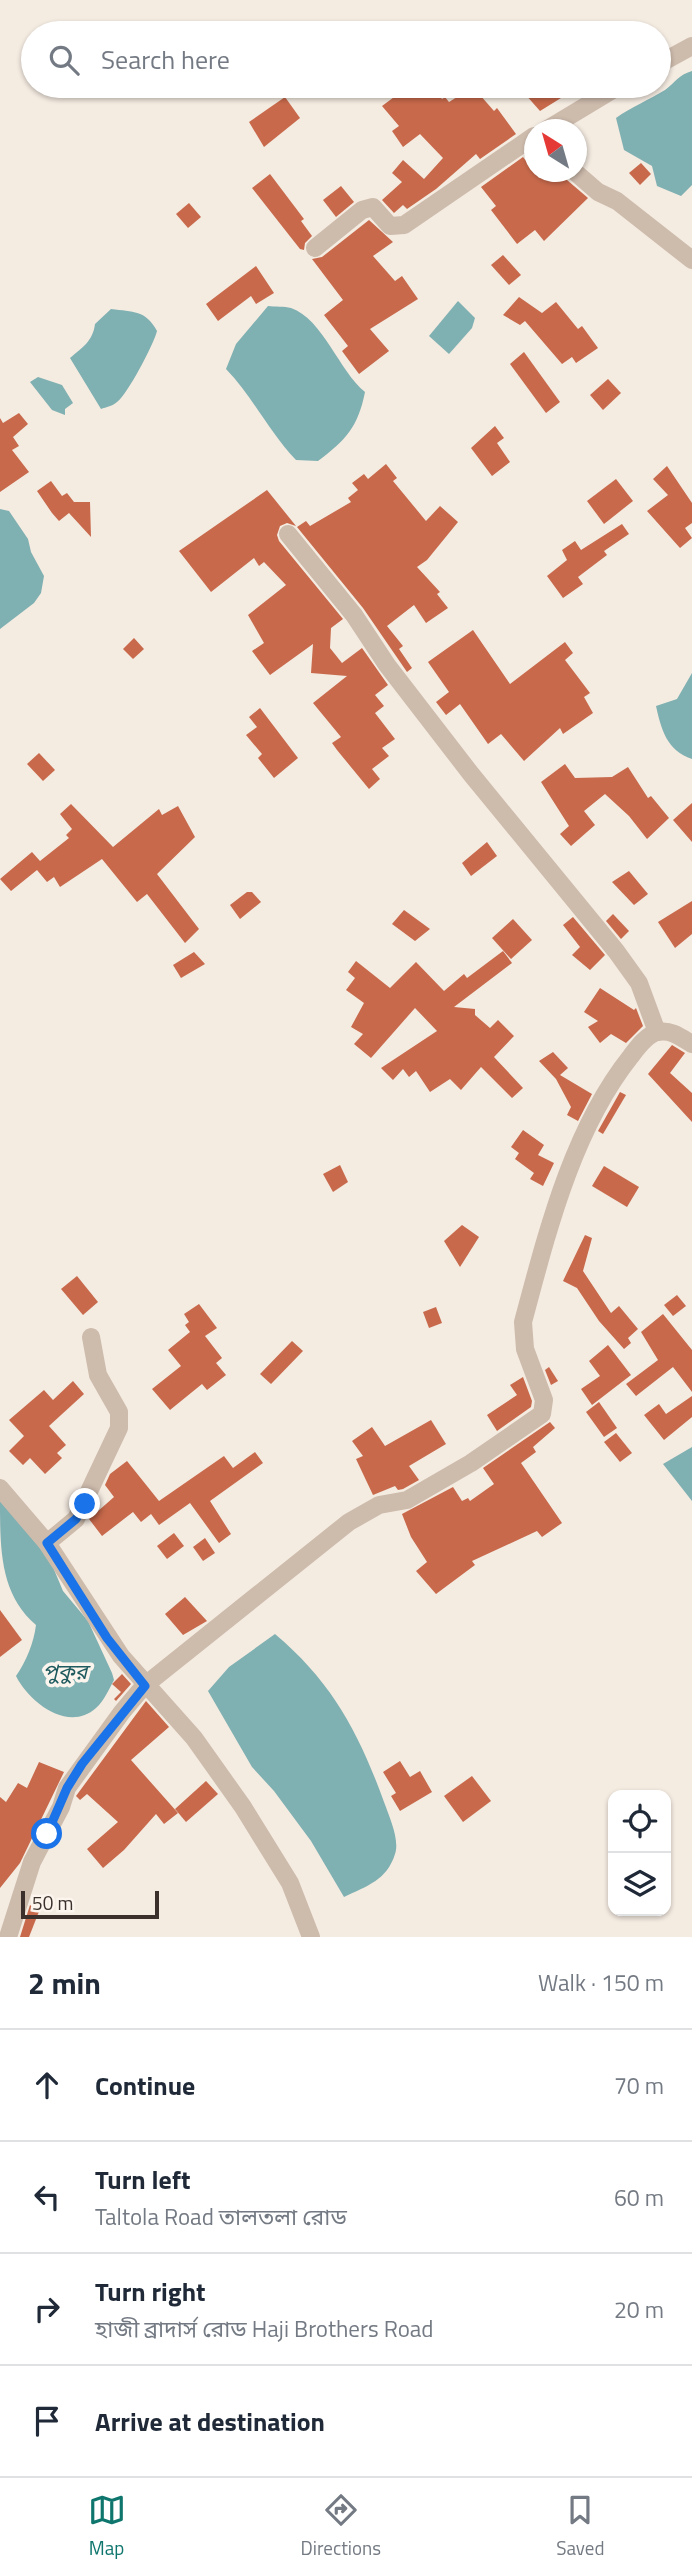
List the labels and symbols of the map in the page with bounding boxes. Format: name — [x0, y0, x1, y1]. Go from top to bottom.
north arrow — [524, 119, 587, 182]
route end — [69, 1488, 100, 1519]
water label: পুকুর — [43, 1655, 91, 1687]
route start — [31, 1818, 62, 1849]
scale bar — [21, 1888, 159, 1920]

